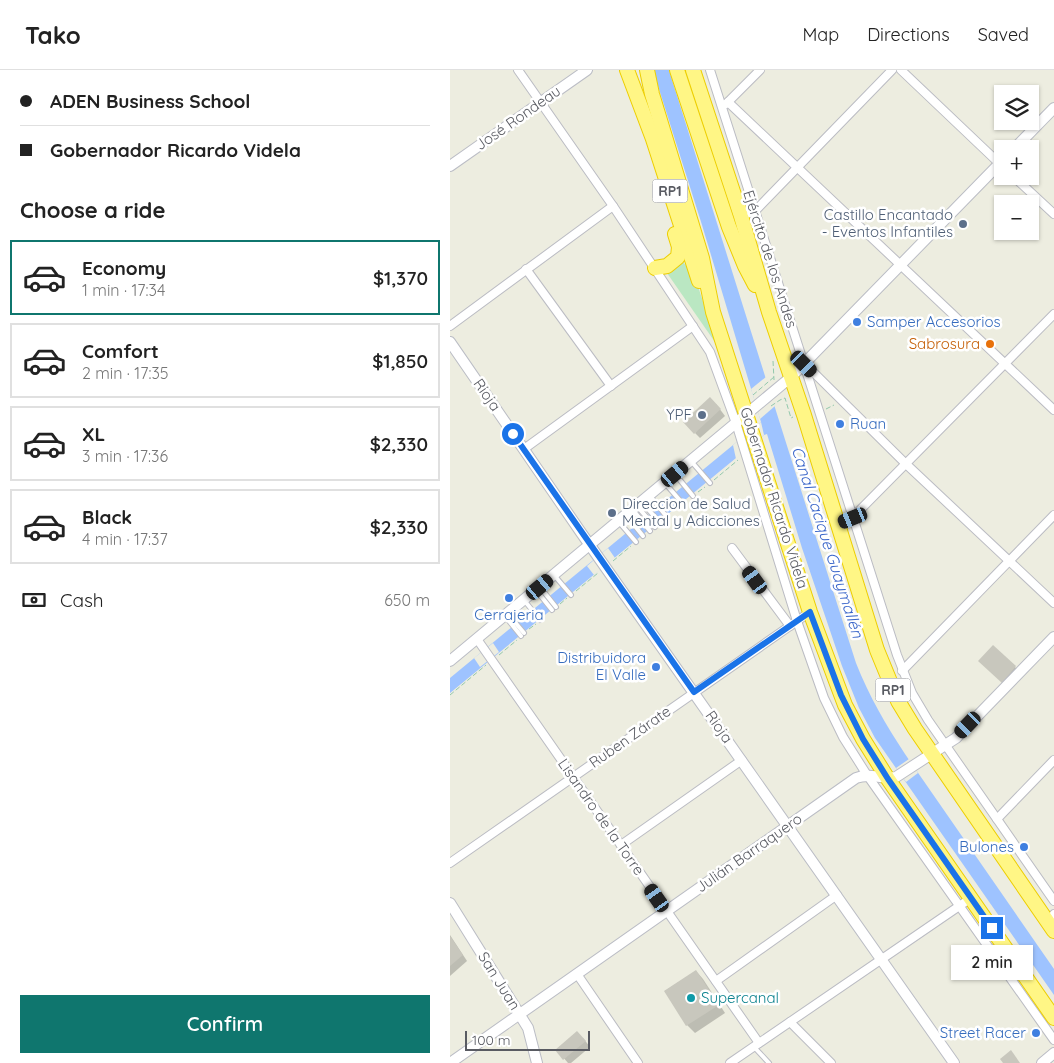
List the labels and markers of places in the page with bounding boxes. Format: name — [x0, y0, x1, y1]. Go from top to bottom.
place label: Castillo Encantado - Eventos Infantiles — [822, 205, 953, 241]
marker: Castillo Encantado - Eventos Infantiles — [957, 218, 969, 230]
place label: Samper Accesorios — [867, 312, 1001, 331]
marker: Samper Accesorios — [851, 316, 863, 328]
place label: Sabrosura — [909, 334, 980, 353]
marker: Sabrosura — [984, 338, 996, 350]
place label: YPF — [666, 405, 692, 424]
marker: YPF — [696, 409, 708, 421]
place label: Ruan — [850, 414, 886, 433]
marker: Ruan — [834, 418, 846, 430]
place label: Direccion de Salud Mental y Adicciones — [622, 494, 760, 530]
marker: Direccion de Salud Mental y Adicciones — [606, 507, 618, 519]
marker: Cerrajeria — [503, 592, 515, 604]
place label: Cerrajeria — [474, 605, 544, 624]
place label: Distribuidora El Valle — [557, 648, 646, 684]
marker: Distribuidora El Valle — [650, 661, 662, 673]
place label: Bulones — [959, 837, 1014, 856]
marker: Bulones — [1018, 841, 1030, 853]
place label: Supercanal — [701, 988, 779, 1007]
marker: Supercanal — [685, 992, 697, 1004]
place label: Street Racer — [940, 1023, 1026, 1042]
marker: Street Racer — [1030, 1027, 1042, 1039]

